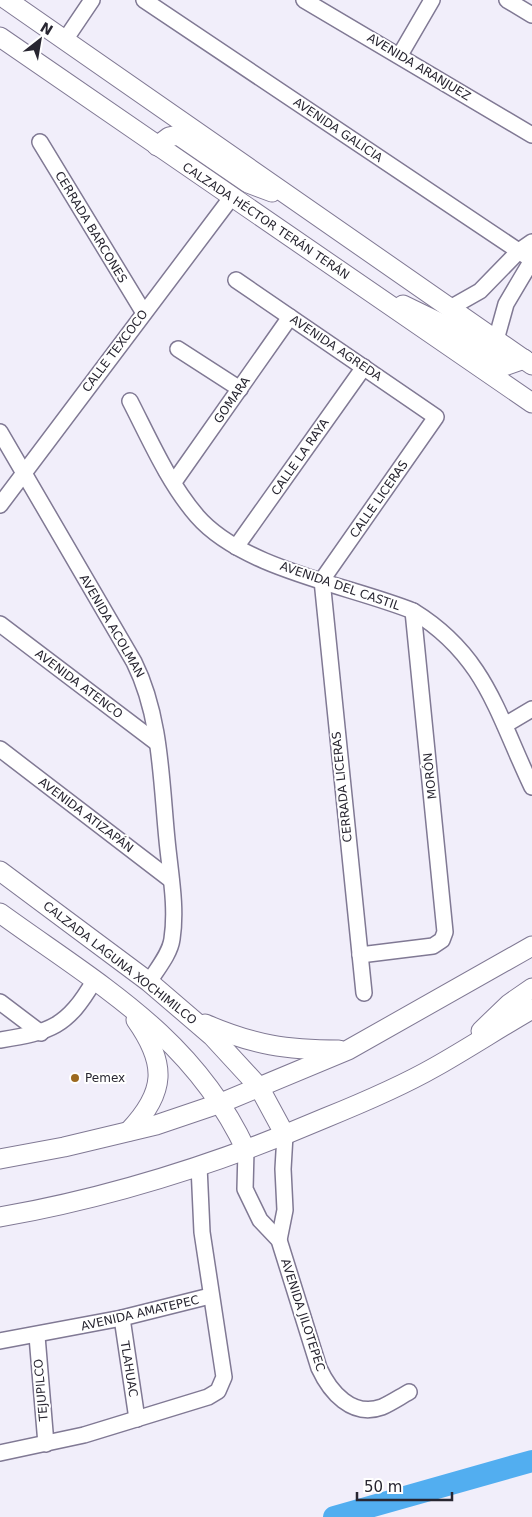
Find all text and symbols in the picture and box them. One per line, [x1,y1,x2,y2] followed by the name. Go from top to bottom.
[15,15,65,65] north arrow
[38,19,56,39] text: N
[365,31,473,103] street label: AVENIDA ARANJUEZ
[291,95,386,166] street label: AVENIDA GALICIA
[180,159,353,282] street label: CALZADA HÉCTOR TERÁN TERÁN
[52,169,130,285] street label: CERRADA BARCONES
[80,307,150,395] street label: CALLE TEXCOCO
[288,312,385,384] street label: AVENIDA AGREDA
[211,373,253,426] street label: GOMARA
[268,415,332,498] street label: CALLE LA RAYA
[347,458,411,540] street label: CALLE LICERAS
[278,559,402,613] street label: AVENIDA DEL CASTIL
[77,572,147,680] street label: AVENIDA ACOLMAN
[33,647,125,721] street label: AVENIDA ATENCO
[329,731,355,843] street label: CERRADA LICERAS
[420,752,439,800] street label: MORÓN
[36,774,137,855] street label: AVENIDA ATIZAPÁN
[40,899,200,1027] street label: CALZADA LAGUNA XOCHIMILCO
[85,1071,125,1085] place label: Pemex
[69,1072,81,1084] marker: Pemex
[278,1257,328,1373] street label: AVENIDA JILOTEPEC
[80,1293,200,1333] street label: AVENIDA AMATEPEC
[117,1339,140,1398] street label: TLAHUAC
[31,1358,51,1423] street label: TEJUPILCO
[357,1470,452,1502] scale bar
[364,1478,402,1496] text: 50 m

